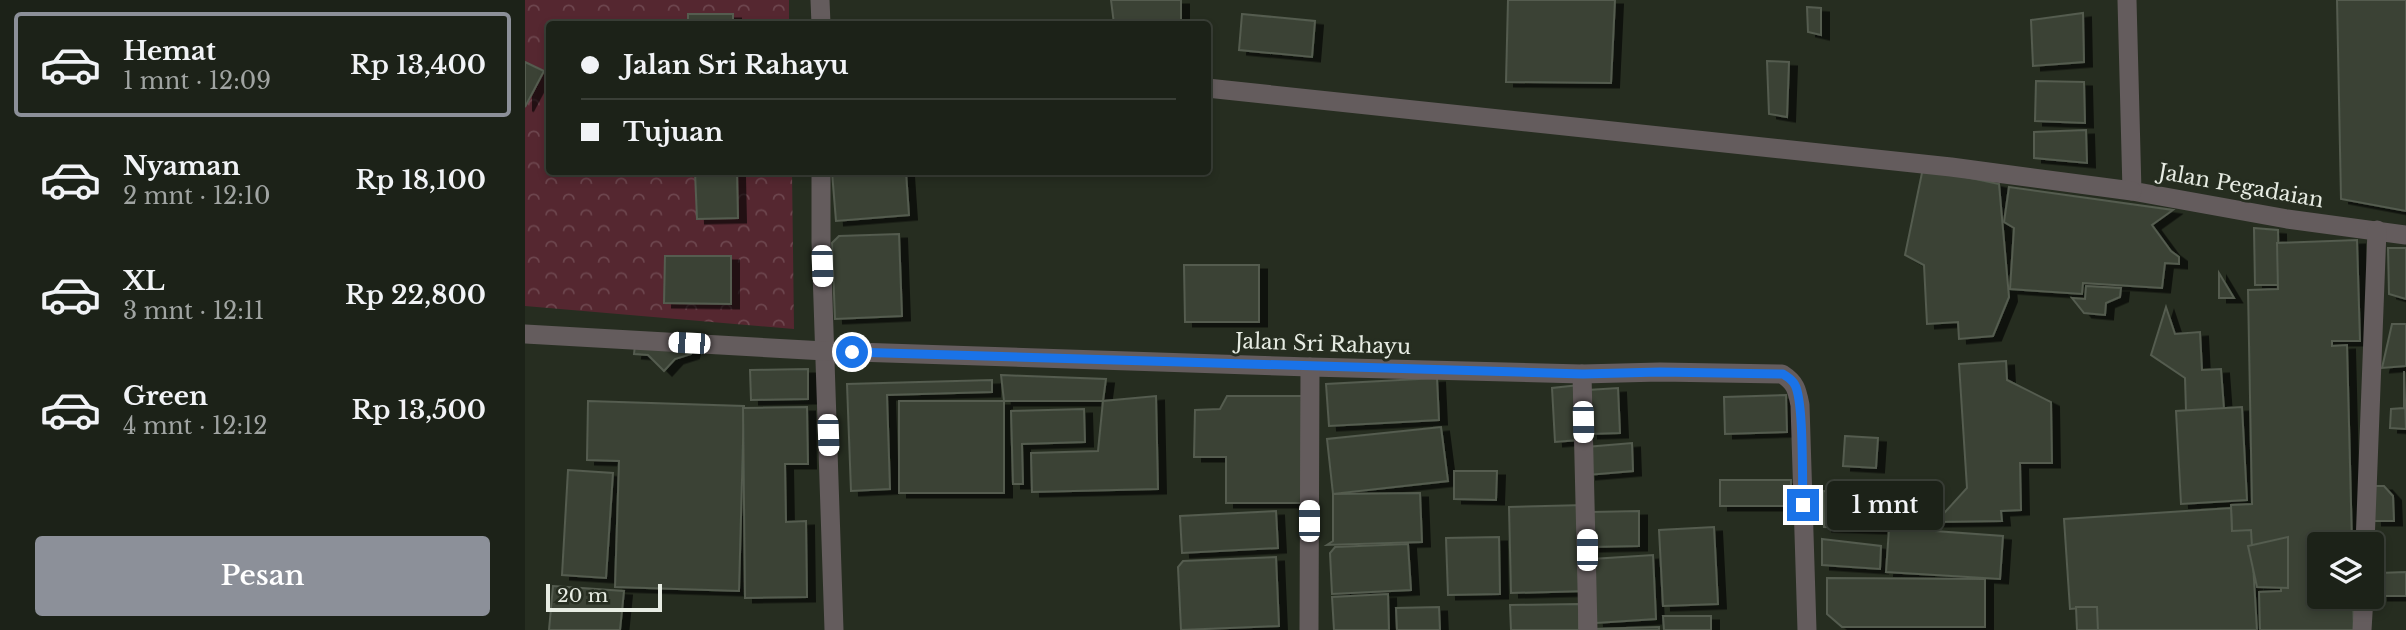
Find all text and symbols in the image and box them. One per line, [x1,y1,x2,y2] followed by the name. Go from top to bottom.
[39,33,102,96] icon: car
[123,35,216,67] text: Hemat
[350,49,486,81] text: Rp 13,400
[623,49,848,81] text: Jalan Sri Rahayu
[123,67,271,95] text: 1 mnt · 12:09
[623,116,723,148] text: Tujuan
[39,148,102,211] icon: car
[123,150,240,182] text: Nyaman
[2153,158,2326,213] street label: Jalan Pegadaian
[355,164,486,196] text: Rp 18,100
[123,182,270,210] text: 2 mnt · 12:10
[811,245,834,287] car
[39,263,102,326] icon: car
[123,265,165,297] text: XL
[345,279,486,311] text: Rp 22,800
[123,297,264,325] text: 3 mnt · 12:11
[1231,328,1412,360] street label: Jalan Sri Rahayu
[668,331,711,355] car
[836,336,868,368] route start
[39,378,102,441] icon: car
[123,380,208,412] text: Green
[351,394,486,426] text: Rp 13,500
[1573,401,1594,443] car
[123,412,267,440] text: 4 mnt · 12:12
[817,414,840,456] car
[1827,480,1943,530] callout: 1 mnt
[1787,489,1819,521] route end
[1852,491,1918,519] text: 1 mnt
[1299,500,1320,542] car
[1577,529,1598,571] car
[2307,532,2384,609] map controls
[2307,532,2384,609] button: layers
[35,536,490,616] button: Pesan
[546,581,661,613] scale bar
[557,584,608,607] text: 20 m

